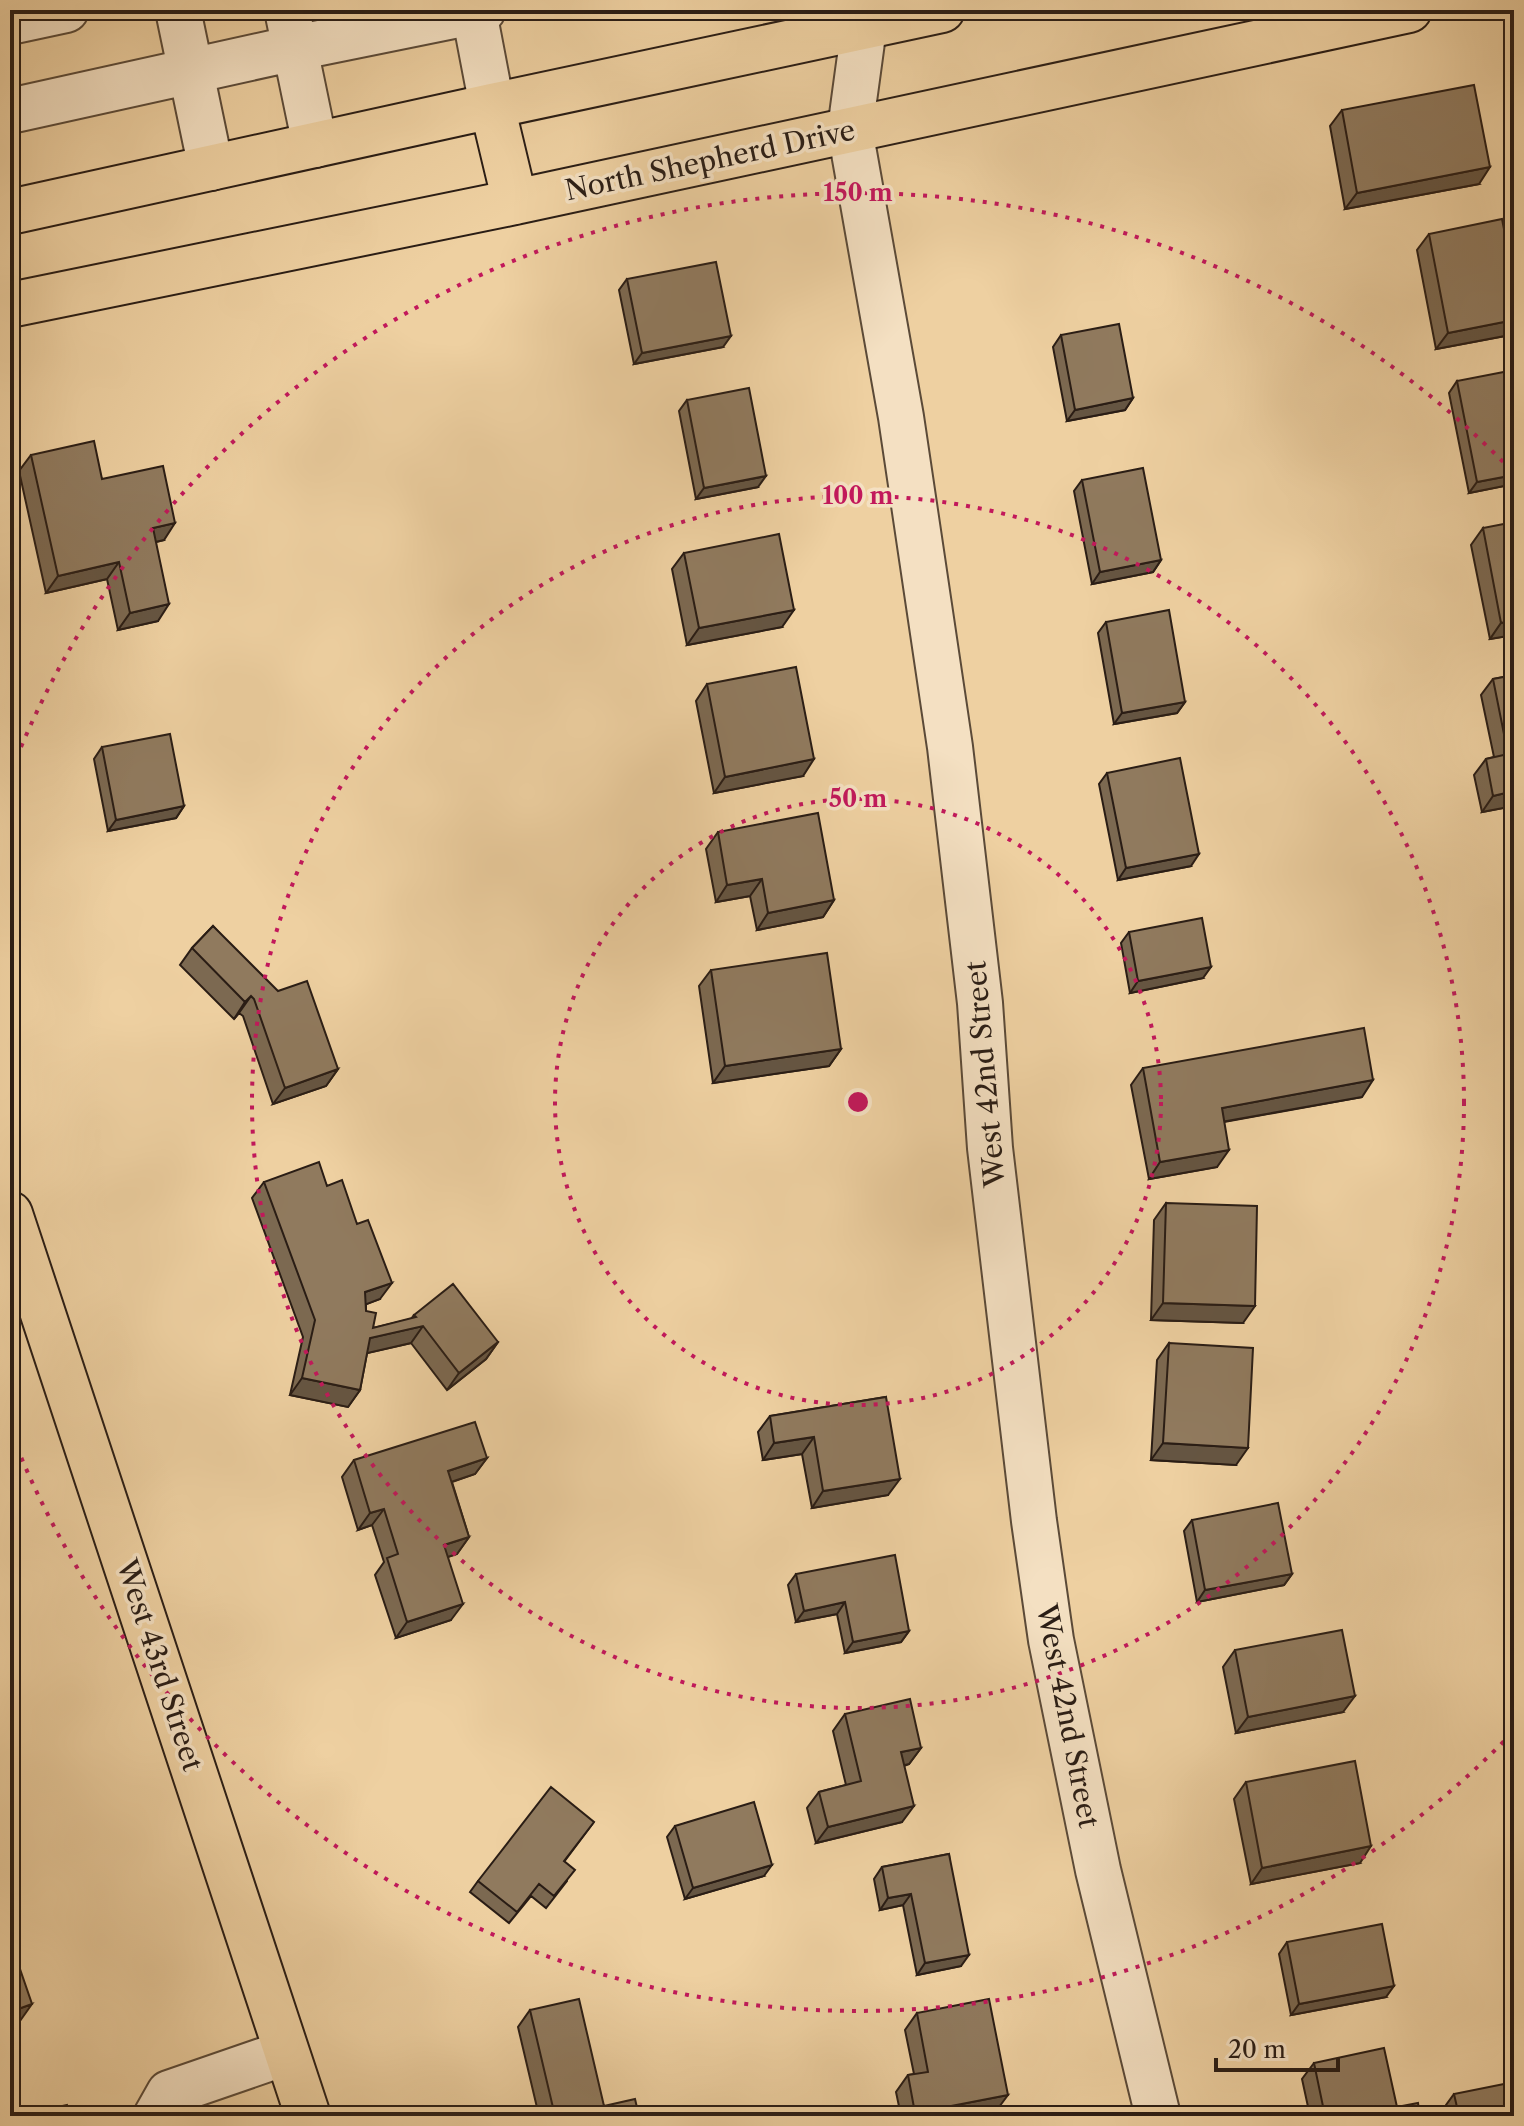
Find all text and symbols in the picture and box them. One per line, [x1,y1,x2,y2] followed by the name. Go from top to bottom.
[562,113,858,207] street label: North Shepherd Drive
[823,178,893,207] text: 150 m
[822,481,894,510] text: 100 m
[829,784,887,813] text: 50 m
[958,959,1012,1190] street label: West 42nd Street
[844,1088,872,1116] centre of rings
[109,1554,210,1775] street label: West 43rd Street
[1029,1600,1106,1831] street label: West 42nd Street
[1216,2022,1338,2072] scale bar
[1228,2035,1286,2064] text: 20 m

